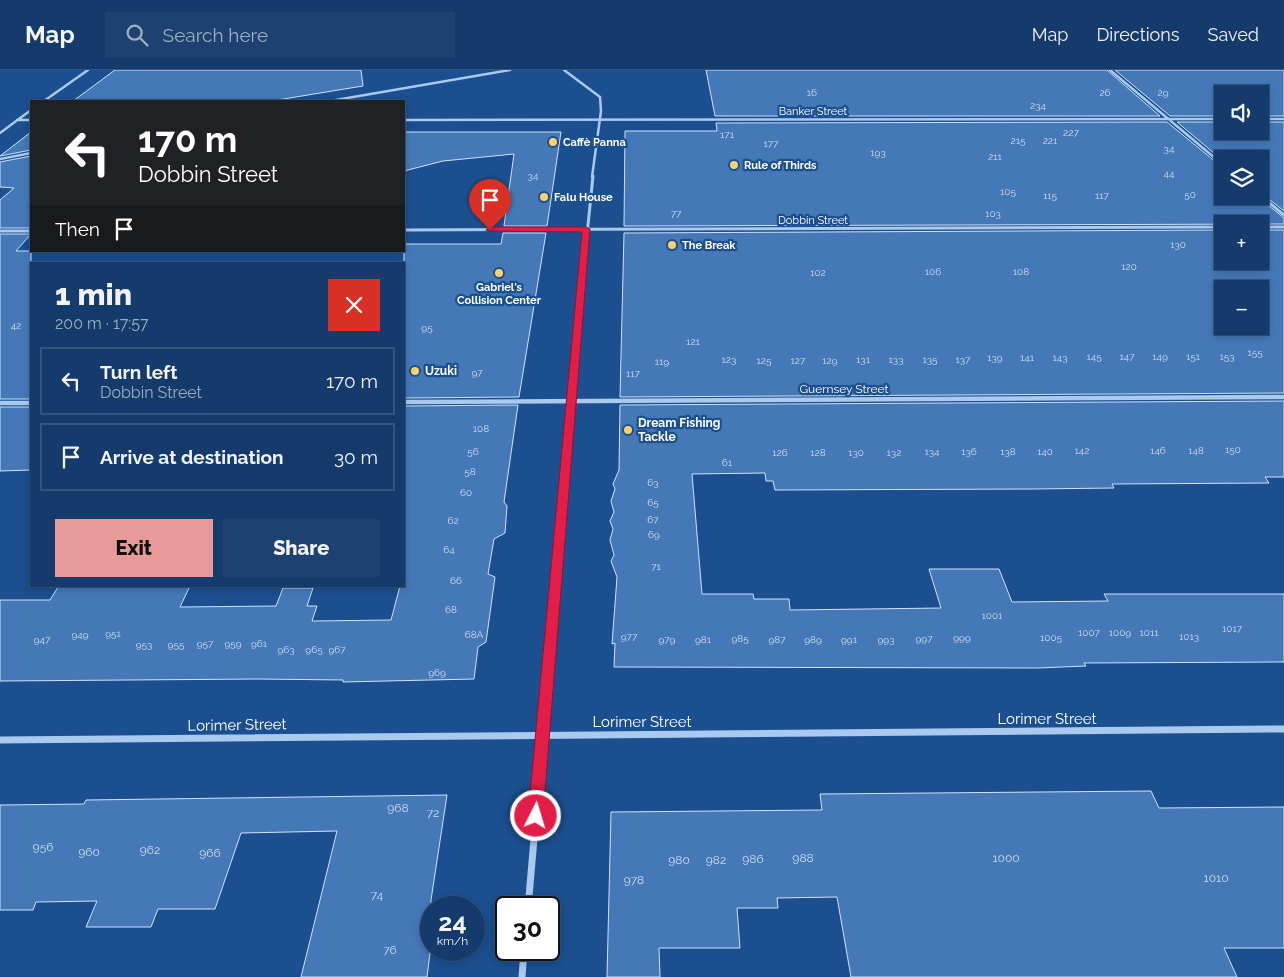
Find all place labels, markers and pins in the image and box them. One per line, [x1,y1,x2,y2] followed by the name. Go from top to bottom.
[547,136,559,148] marker: Caffè Panna
[563,136,626,149] place label: Caffè Panna
[728,159,740,171] marker: Rule of Thirds
[744,159,817,172] place label: Rule of Thirds
[469,179,511,230] pin
[538,191,550,203] marker: Falu House
[554,191,613,204] place label: Falu House
[666,239,678,251] marker: The Break
[682,239,736,252] place label: The Break
[493,267,505,279] marker: Gabriel's Collision Center
[457,281,542,307] place label: Gabriel's Collision Center
[425,364,457,378] place label: Uzuki
[409,365,421,377] marker: Uzuki
[638,416,720,444] place label: Dream Fishing Tackle
[622,424,634,436] marker: Dream Fishing Tackle

